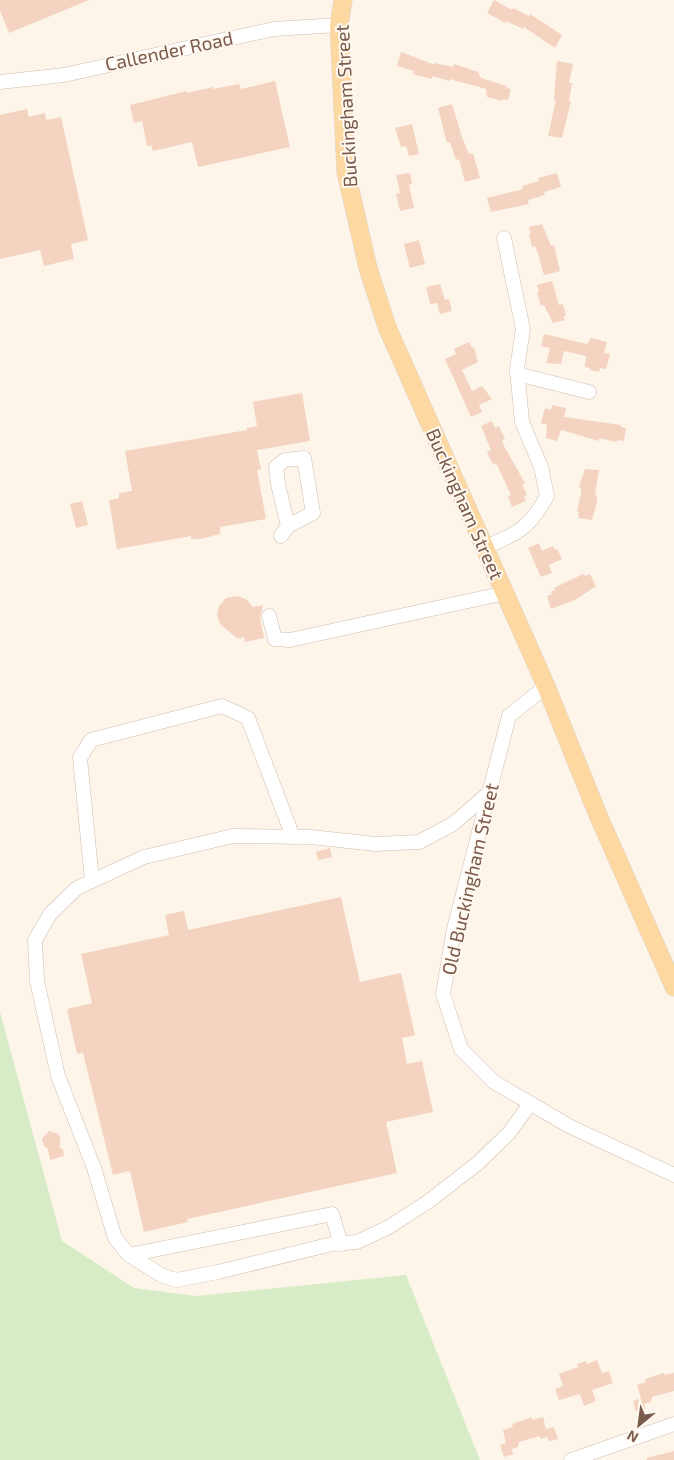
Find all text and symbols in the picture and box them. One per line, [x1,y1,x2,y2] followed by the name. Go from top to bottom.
[330,24,361,188] street label: Buckingham Street
[103,26,235,75] street label: Callender Road
[422,425,509,583] street label: Buckingham Street
[436,781,503,977] street label: Old Buckingham Street
[614,1400,664,1450] north arrow
[624,1427,641,1447] text: N

